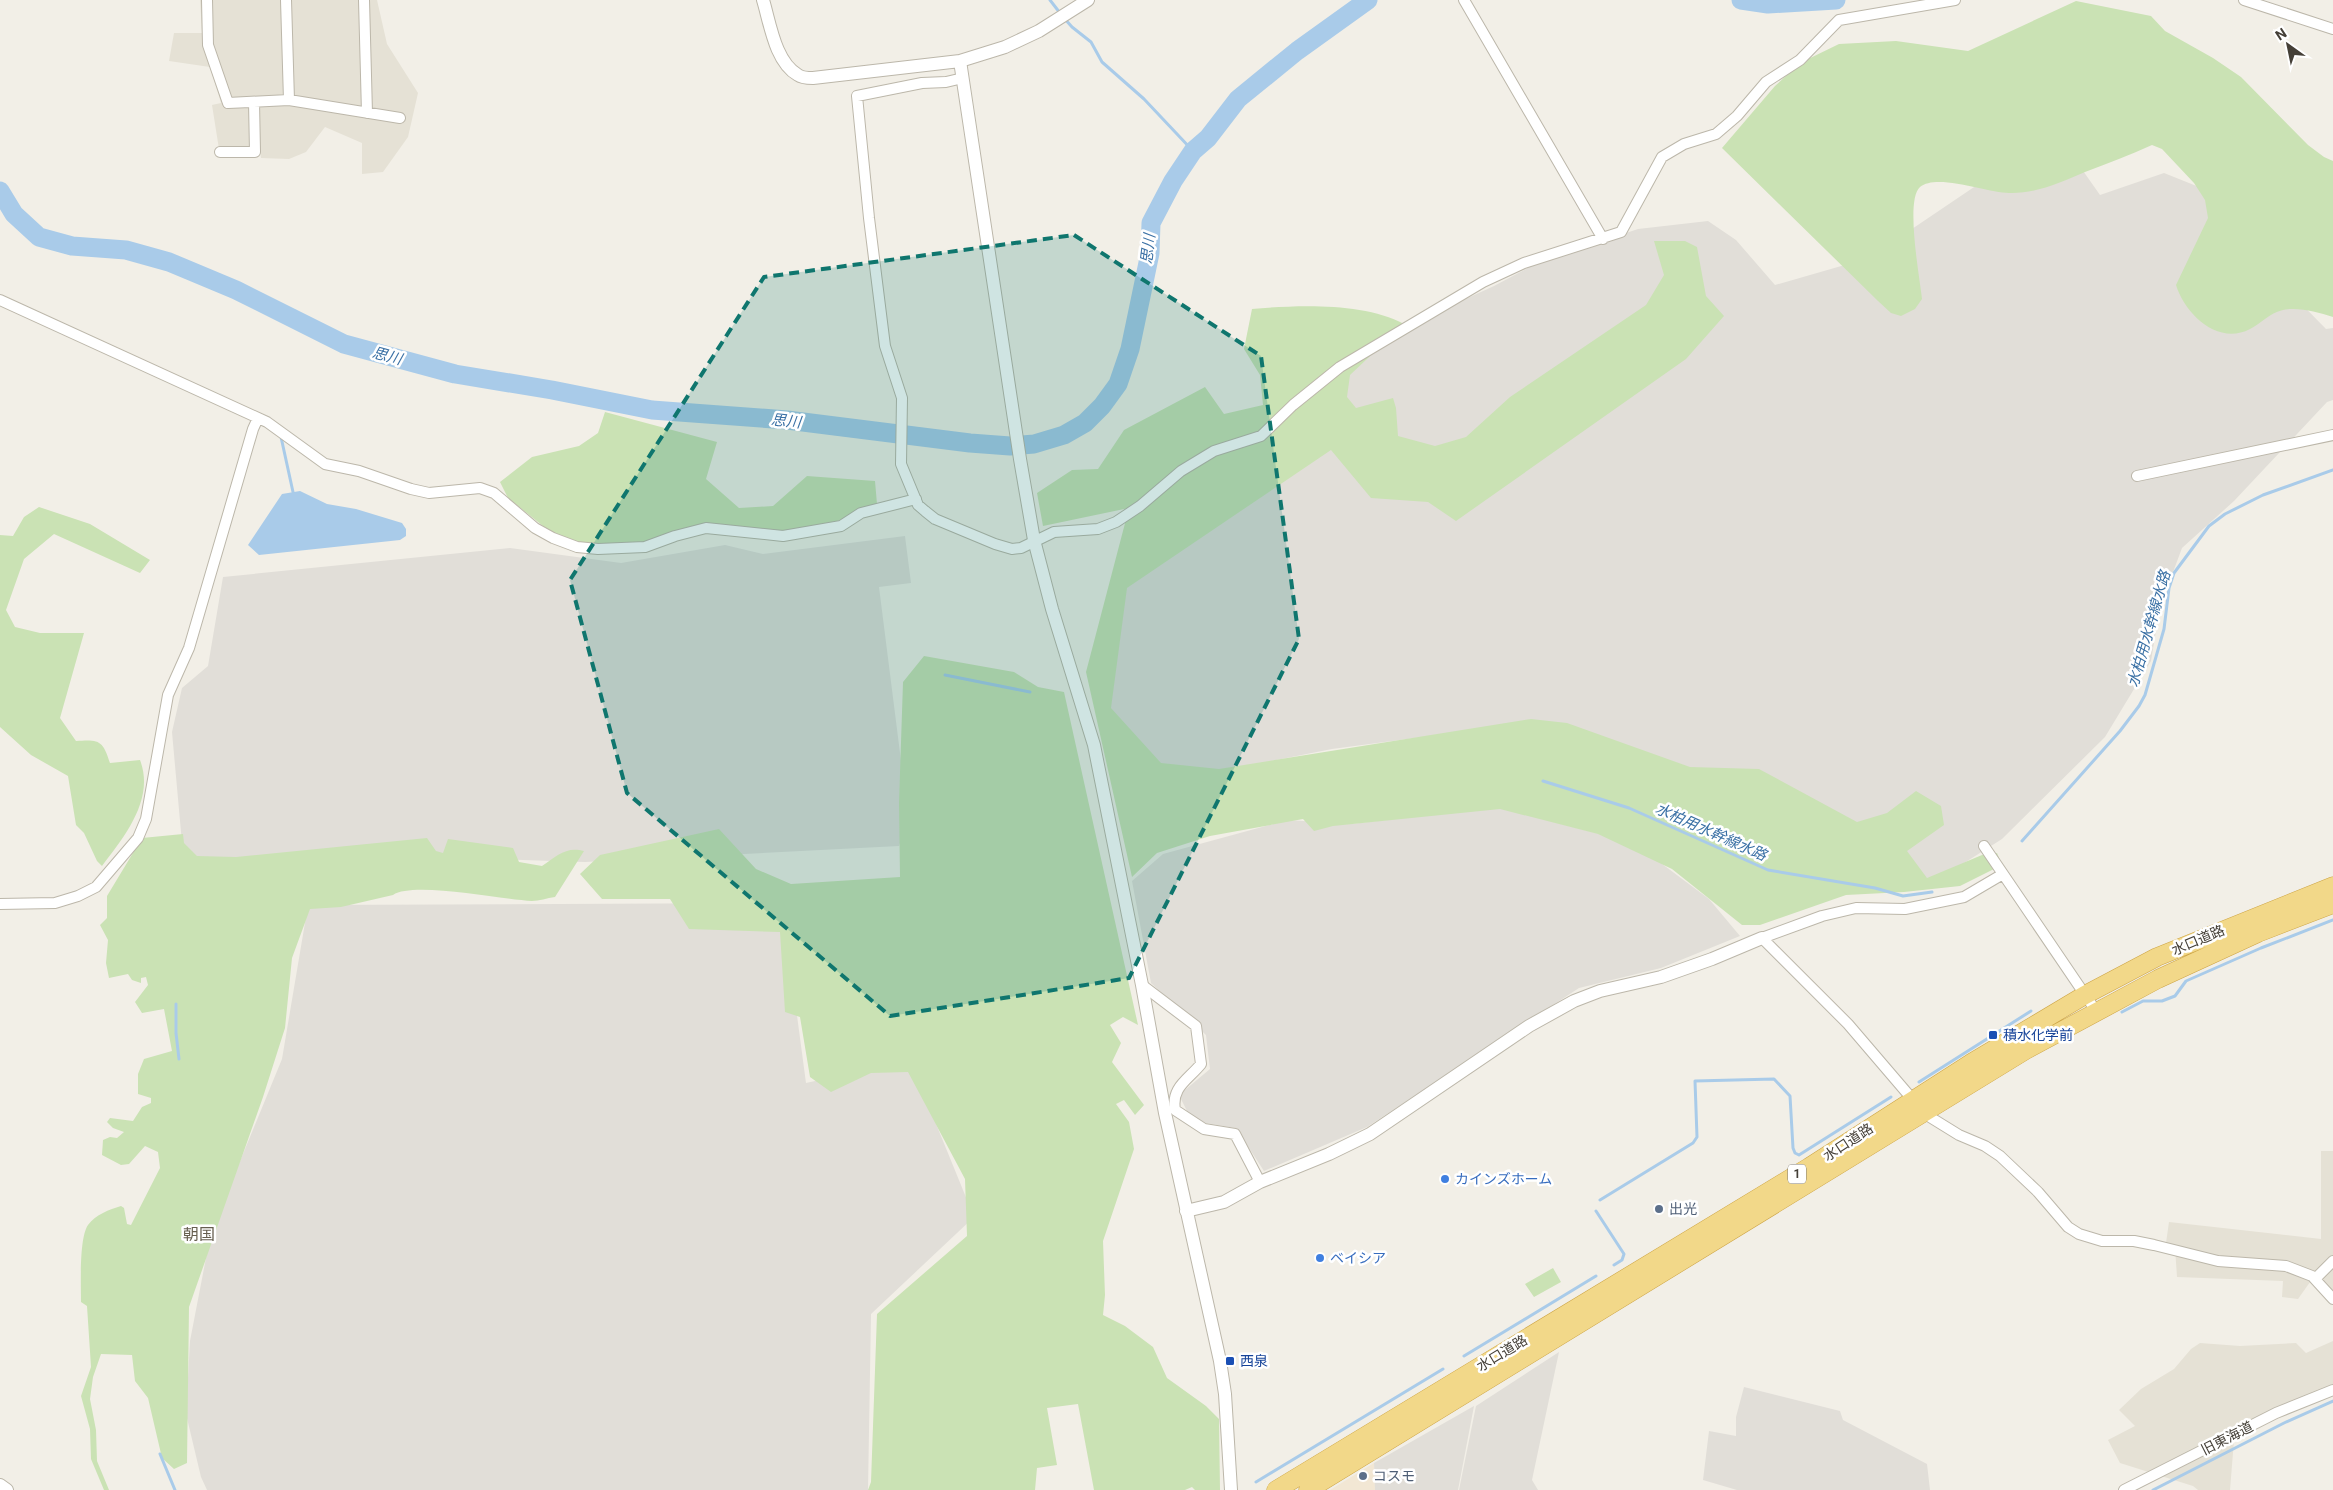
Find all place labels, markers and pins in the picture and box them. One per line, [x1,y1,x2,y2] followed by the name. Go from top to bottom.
[2003,1027,2073,1043] place label: 積水化学前
[1987,1029,1999,1041] marker: 積水化学前
[1455,1171,1552,1187] place label: カインズホーム
[1439,1173,1451,1185] marker: カインズホーム
[1669,1201,1697,1217] place label: 出光
[1653,1203,1665,1215] marker: 出光
[1330,1250,1386,1266] place label: ベイシア
[1314,1252,1326,1264] marker: ベイシア
[1240,1353,1268,1369] place label: 西泉
[1224,1355,1236,1367] marker: 西泉
[1373,1468,1415,1484] place label: コスモ
[1357,1470,1369,1482] marker: コスモ

